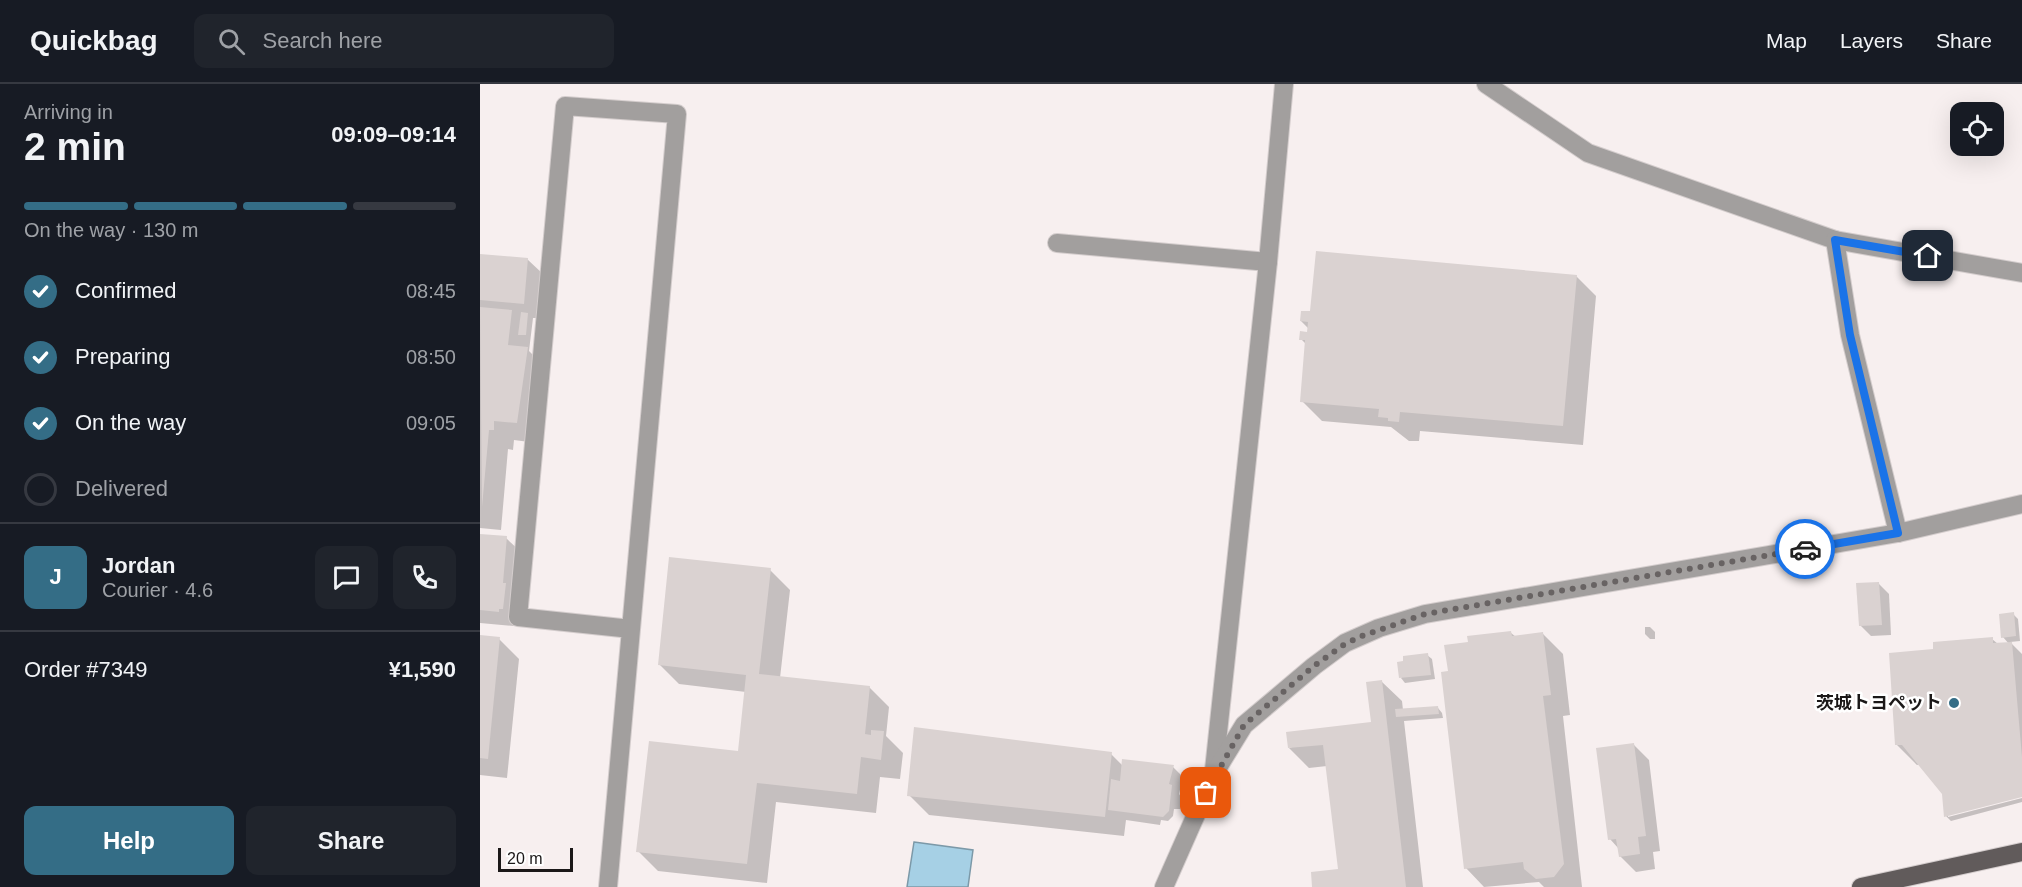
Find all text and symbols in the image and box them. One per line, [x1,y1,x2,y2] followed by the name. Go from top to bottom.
[194,14,614,68] search box
[30,25,158,56] text: Quickbag
[215,25,248,58] icon: search
[263,28,382,53] text: Search here
[1766,29,1807,52] text: Map
[1840,29,1903,52] text: Layers
[1936,29,1992,52] text: Share
[24,101,113,123] text: Arriving in
[1950,102,2004,156] map controls
[1950,102,2004,156] button: locate
[331,122,456,147] text: 09:09–09:14
[24,125,126,168] text: 2 min
[24,219,199,241] text: On the way · 130 m
[1902,230,1953,281] pin
[1911,239,1944,272] icon: home
[24,275,57,308] icon: check
[75,278,176,303] text: Confirmed
[406,280,456,302] text: 08:45
[24,341,57,374] icon: check
[75,344,170,369] text: Preparing
[406,346,456,368] text: 08:50
[24,407,57,440] icon: check
[75,410,186,435] text: On the way
[406,412,456,434] text: 09:05
[75,476,168,501] text: Delivered
[1775,519,1835,579] courier
[1789,533,1822,566] icon: car
[315,546,378,609] button: chat
[393,546,456,609] button: phone
[102,553,175,578] text: Jordan
[49,564,62,589] text: J
[102,579,213,601] text: Courier · 4.6
[24,657,148,682] text: Order #7349
[389,657,456,682] text: ¥1,590
[1816,693,1942,713] place label: 茨城トヨペット
[1947,696,1961,710] marker: 茨城トヨペット
[1180,767,1231,818] pin
[1189,776,1222,809] icon: bag
[24,806,234,875] button: Help
[246,806,456,875] button: Share
[498,845,573,872] scale bar
[507,850,543,867] text: 20 m

